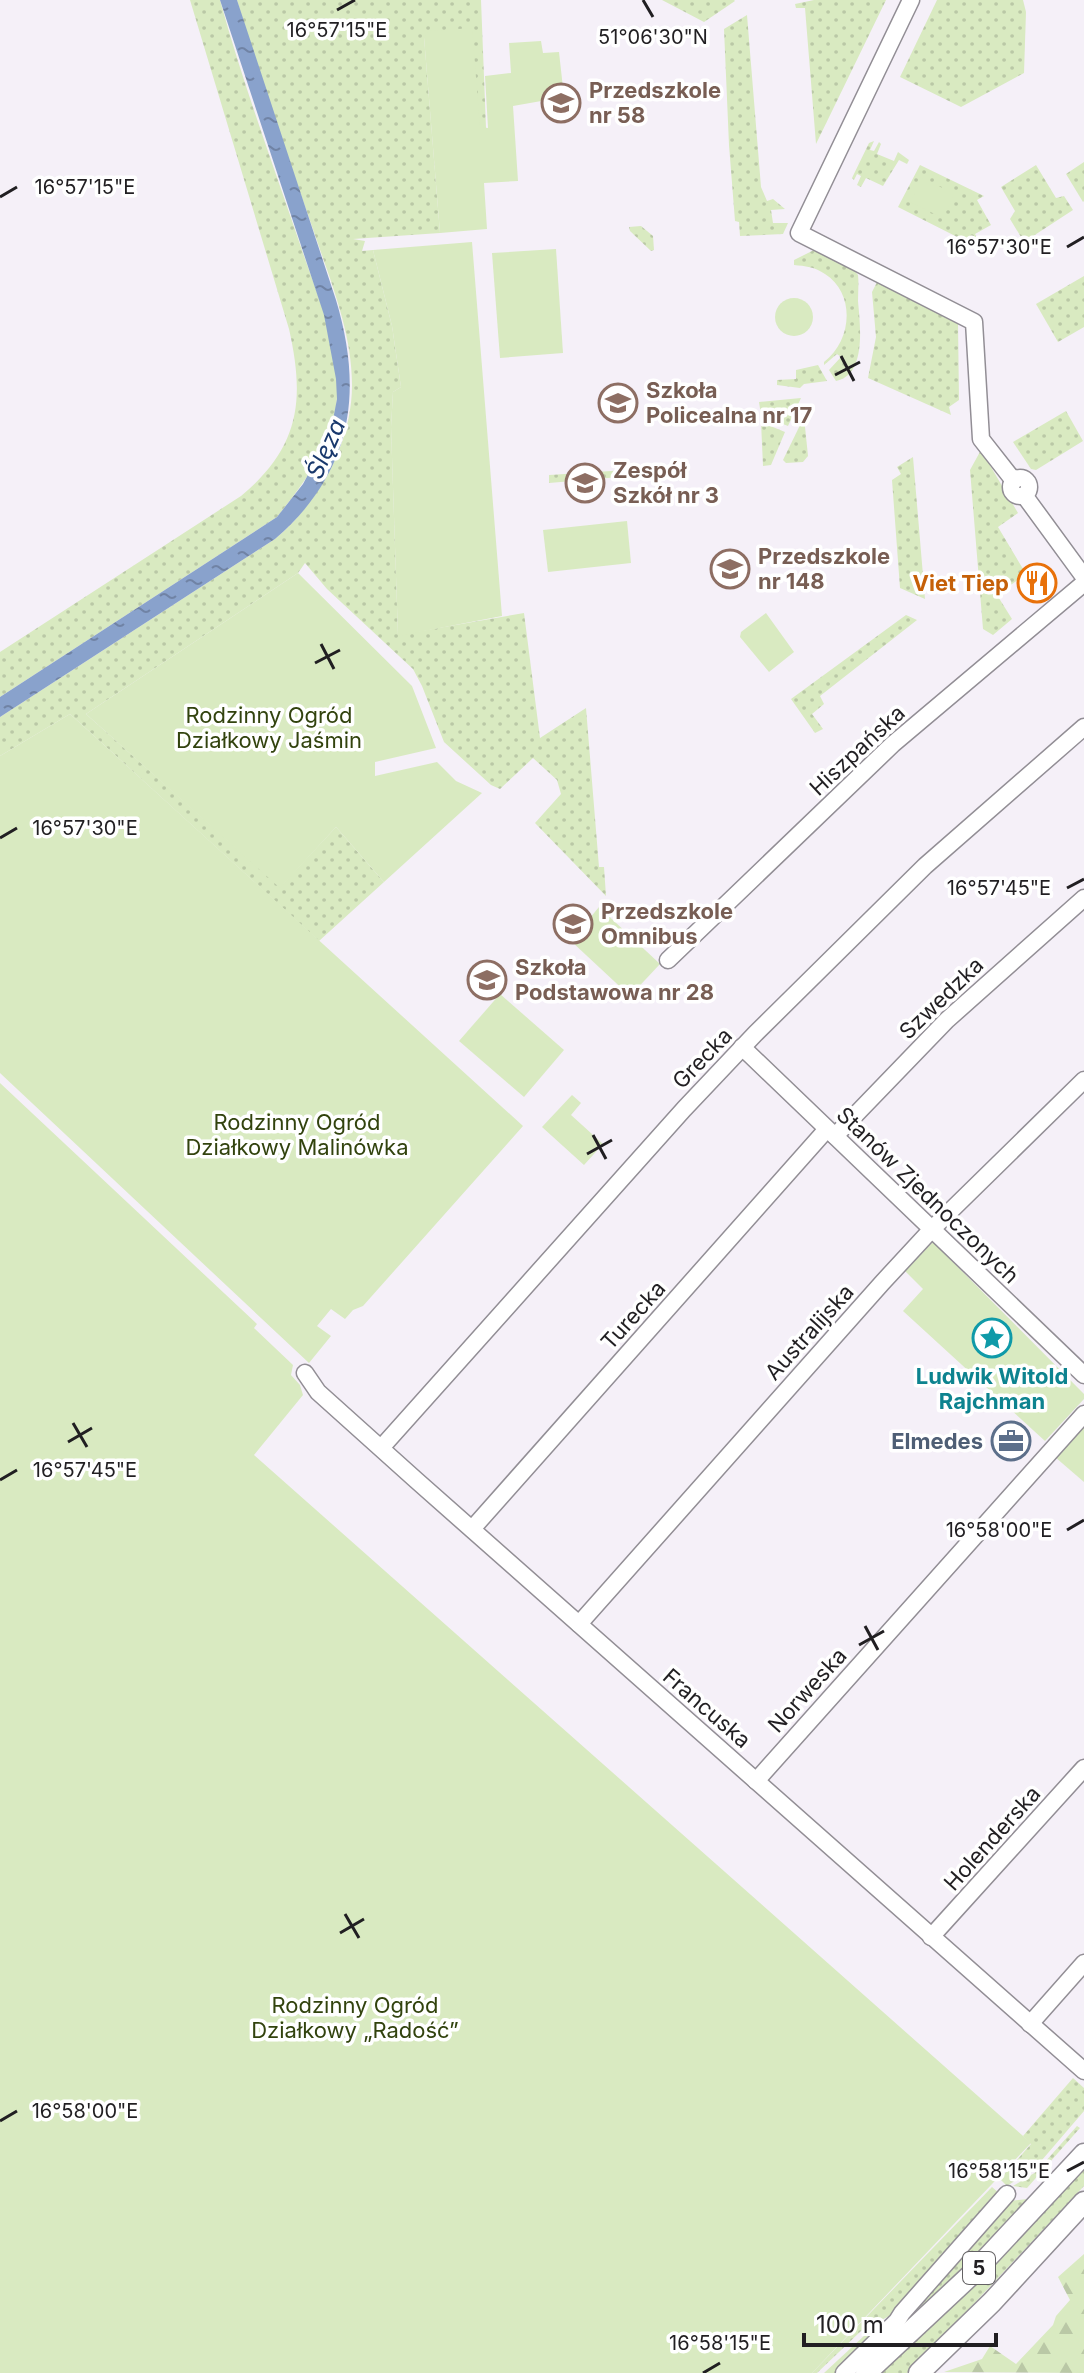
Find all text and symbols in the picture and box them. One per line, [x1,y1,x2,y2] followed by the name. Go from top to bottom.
[287,18,387,42] text: 16°57'15"E
[598,25,708,49] text: 51°06'30"N
[589,77,721,128] place label: Przedszkole nr 58
[540,82,582,124] school or university icon: Przedszkole nr 58
[35,175,135,199] text: 16°57'15"E
[946,235,1052,259] text: 16°57'30"E
[646,377,812,428] place label: Szkoła Policealna nr 17
[597,382,639,424] school or university icon: Szkoła Policealna nr 17
[300,414,351,483] water label: Ślęza
[613,457,719,508] place label: Zespół Szkół nr 3
[564,462,606,504] school or university icon: Zespół Szkół nr 3
[758,543,890,594] place label: Przedszkole nr 148
[709,548,751,590] school or university icon: Przedszkole nr 148
[1016,562,1058,604] restaurant icon: Viet Tiep
[913,570,1009,596] place label: Viet Tiep
[804,699,910,801] street label: Hiszpańska
[176,702,362,753] park label: Rodzinny Ogród Działkowy Jaśmin
[32,816,138,840] text: 16°57'30"E
[947,876,1051,900] text: 16°57'45"E
[601,898,733,949] place label: Przedszkole Omnibus
[552,903,594,945] school or university icon: Przedszkole Omnibus
[894,952,988,1044] street label: Szwedzka
[515,954,714,1005] place label: Szkoła Podstawowa nr 28
[466,959,508,1001] school or university icon: Szkoła Podstawowa nr 28
[667,1022,737,1094] street label: Grecka
[832,1101,1024,1289] street label: Stanów Zjednoczonych
[185,1109,409,1160] park label: Rodzinny Ogród Działkowy Malinówka
[595,1275,671,1355] street label: Turecka
[759,1279,859,1385] street label: Australijska
[971,1317,1013,1359] place icon: Ludwik Witold Rajchman
[916,1363,1068,1414] place label: Ludwik Witold Rajchman
[990,1420,1032,1462] office icon: Elmedes
[891,1428,983,1454] place label: Elmedes
[33,1458,137,1482] text: 16°57'45"E
[946,1518,1052,1542] text: 16°58'00"E
[762,1642,852,1738] street label: Norweska
[658,1663,756,1753] street label: Francuska
[938,1781,1046,1895] street label: Holenderska
[251,1992,459,2043] park label: Rodzinny Ogród Działkowy „Radość”
[32,2099,138,2123] text: 16°58'00"E
[948,2159,1050,2183] text: 16°58'15"E
[963,2252,995,2284] road number: 5
[804,2297,996,2347] scale bar
[816,2310,884,2339] text: 100 m
[669,2331,771,2355] text: 16°58'15"E

